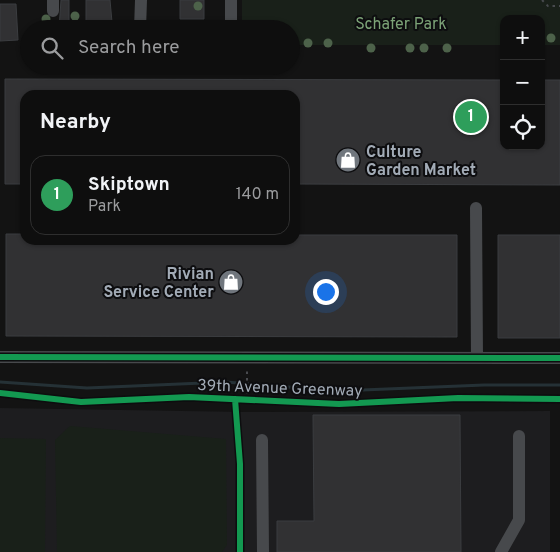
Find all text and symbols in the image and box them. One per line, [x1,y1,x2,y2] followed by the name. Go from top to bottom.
[355,15,447,35] park label: Schafer Park
[500,15,545,150] map controls
[500,15,545,60] button: +
[20,20,300,75] search box
[38,34,66,62] icon: search
[78,36,180,60] text: Search here
[500,60,545,105] button: −
[455,98,487,136] pin: 1
[500,105,545,150] button: locate
[40,109,111,136] text: Nearby
[366,143,476,181] place label: Culture Garden Market
[335,147,361,173] shop icon: Culture Garden Market
[88,173,170,197] text: Skiptown
[54,185,60,205] text: 1
[236,185,279,205] text: 140 m
[88,197,121,217] text: Park
[104,265,214,303] place label: Rivian Service Center
[218,269,244,295] shop icon: Rivian Service Center
[313,279,339,305] your location
[197,376,363,402] street label: 39th Avenue Greenway

